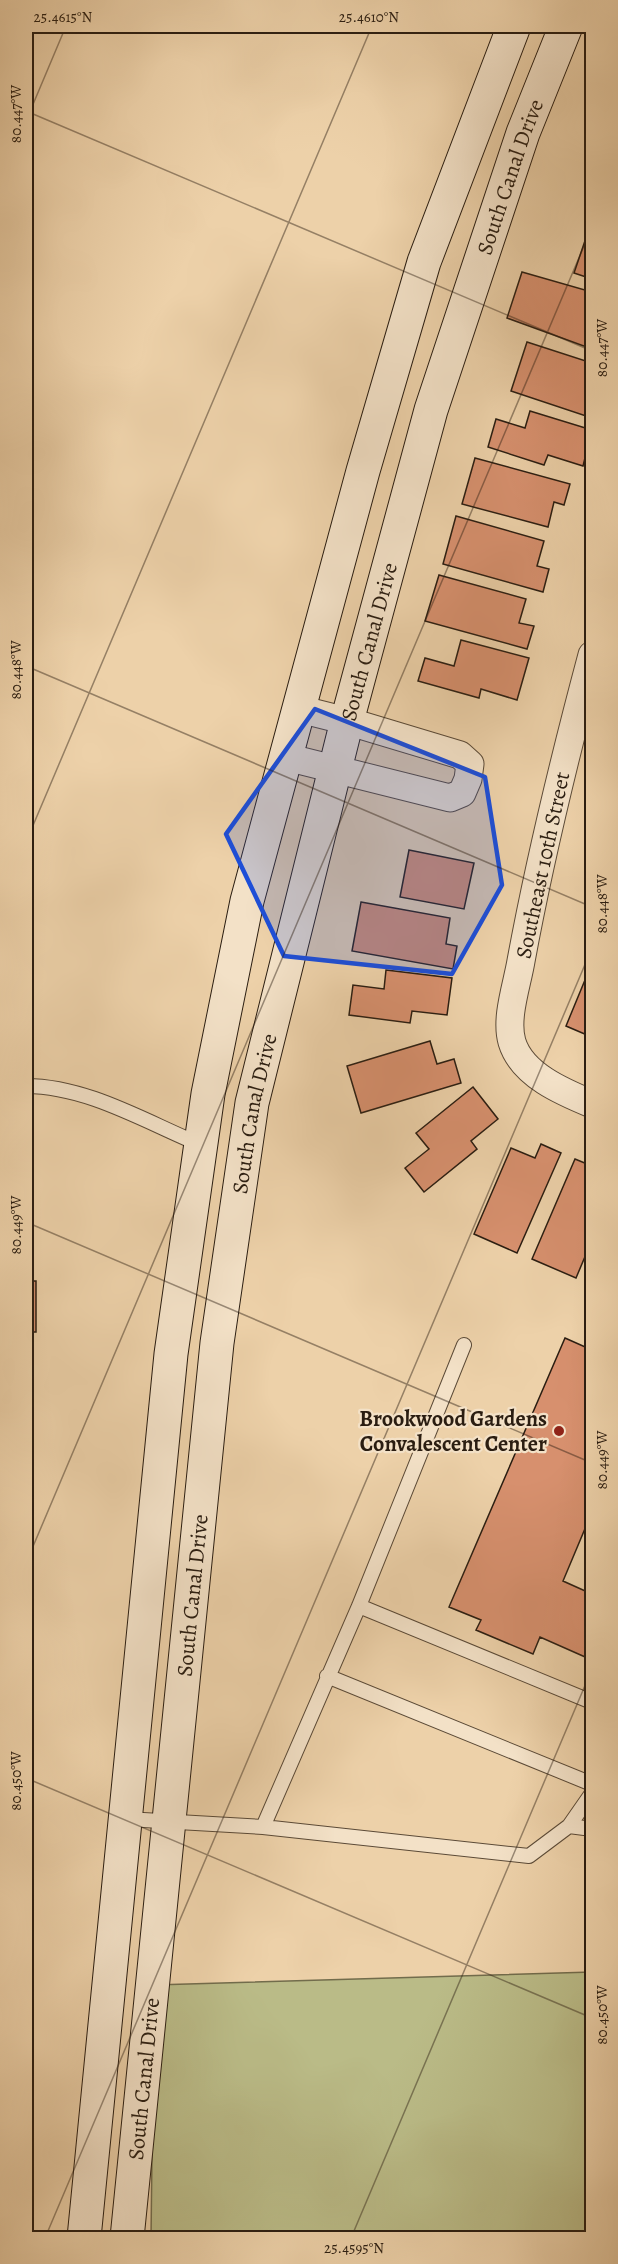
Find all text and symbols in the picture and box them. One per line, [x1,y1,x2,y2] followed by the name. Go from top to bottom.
[34,7,93,27] text: 25.4615°N
[339,7,399,27] text: 25.4610°N
[6,85,26,143] text: 80.447°W
[470,95,551,259] street label: South Canal Drive
[592,319,612,377] text: 80.447°W
[334,559,405,724] street label: South Canal Drive
[6,640,26,700] text: 80.448°W
[509,769,577,961] street label: Southeast 10th Street
[592,874,612,934] text: 80.448°W
[225,1030,285,1196] street label: South Canal Drive
[6,1196,26,1254] text: 80.449°W
[359,1404,547,1459] place label: Brookwood Gardens Convalescent Center
[552,1424,566,1438] marker: Brookwood Gardens Convalescent Center
[592,1431,612,1489] text: 80.449°W
[170,1513,216,1678] street label: South Canal Drive
[6,1751,26,1811] text: 80.450°W
[592,1985,612,2045] text: 80.450°W
[121,1996,167,2162] street label: South Canal Drive
[324,2238,384,2258] text: 25.4595°N

